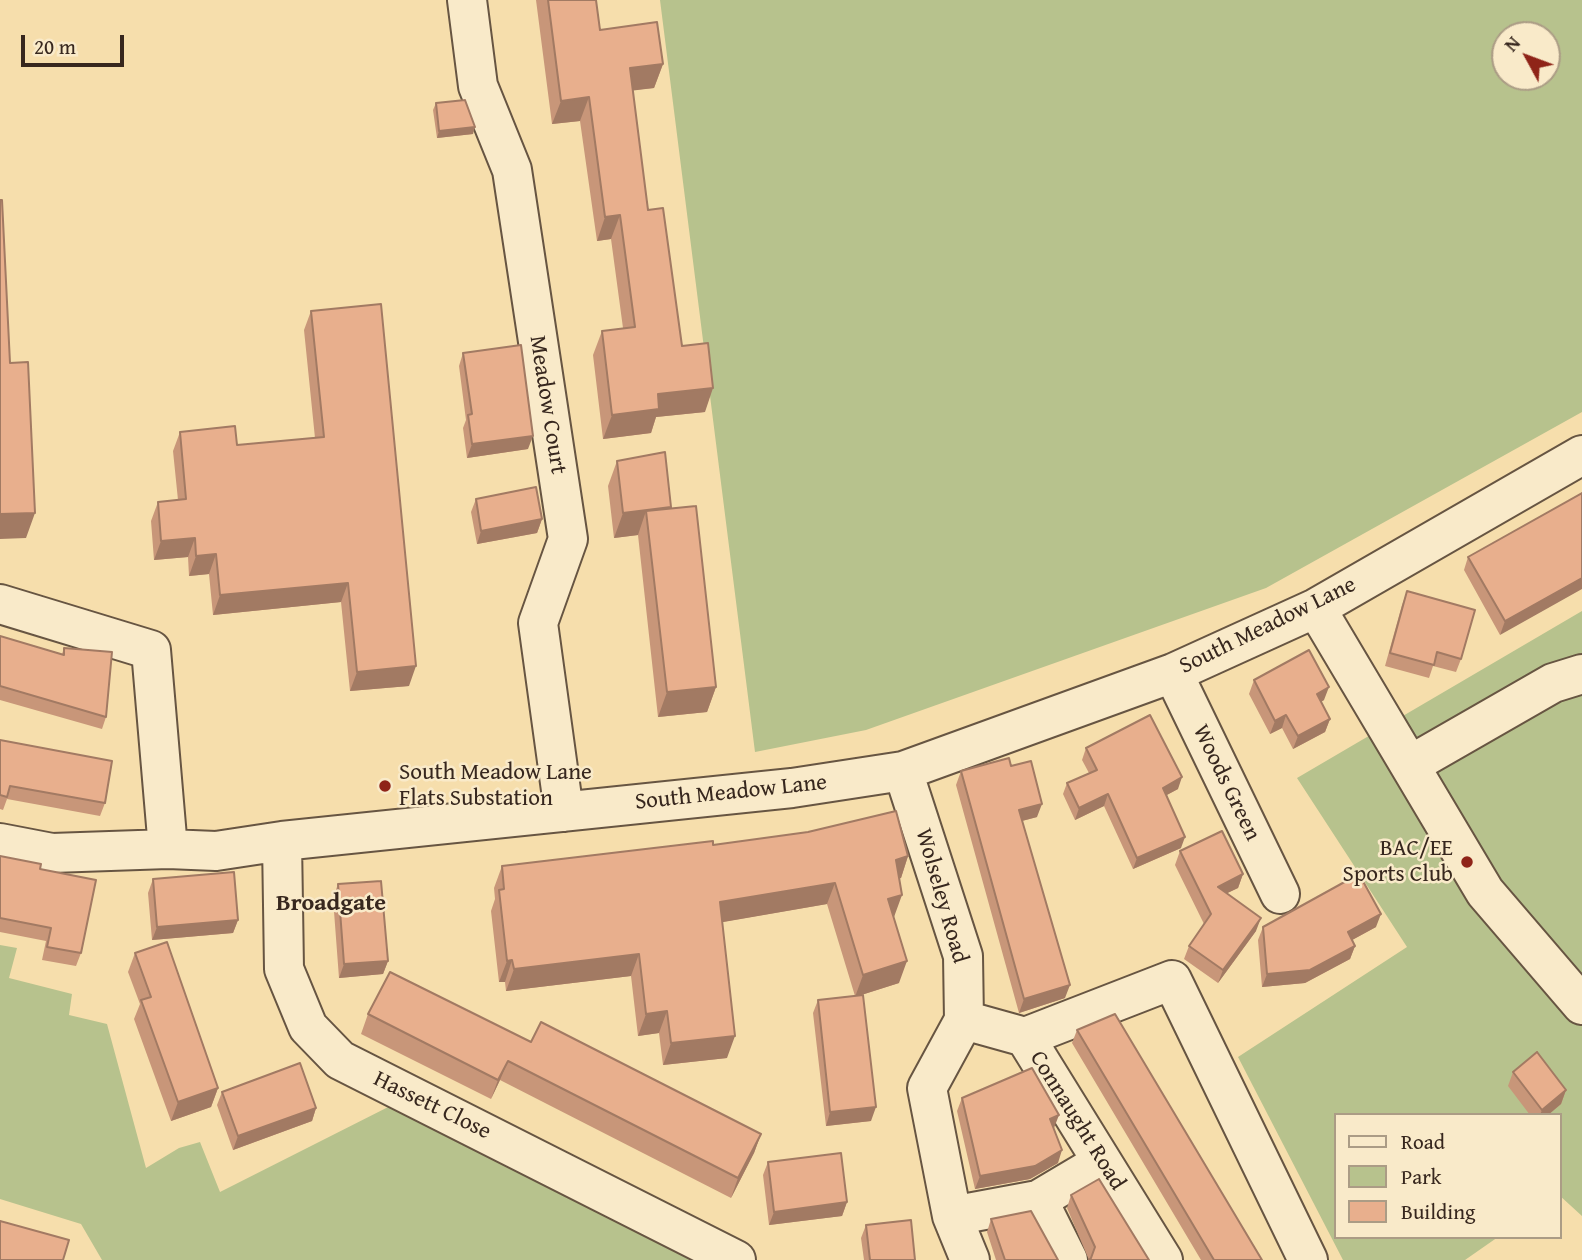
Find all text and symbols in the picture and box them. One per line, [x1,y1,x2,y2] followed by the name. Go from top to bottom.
[24,21,128,65] scale bar
[1491,21,1561,91] north arrow
[1497,30,1526,58] text: N
[34,31,76,62] text: 20 m
[522,334,572,476] street label: Meadow Court
[1175,571,1361,681] street label: South Meadow Lane
[1186,720,1266,846] street label: Woods Green
[399,759,592,813] place label: South Meadow Lane Flats Substation
[634,769,828,817] street label: South Meadow Lane
[377,778,393,794] marker: South Meadow Lane Flats Substation
[909,826,973,966] street label: Wolseley Road
[1343,835,1453,889] place label: BAC/EE Sports Club
[1459,854,1475,870] marker: BAC/EE Sports Club
[276,890,386,918] district label: Broadgate
[1023,1046,1131,1196] street label: Connaught Road
[369,1066,495,1146] street label: Hassett Close
[1334,1113,1561,1239] legend
[1401,1126,1445,1157] text: Road
[1401,1161,1442,1192] text: Park
[1401,1196,1475,1227] text: Building

